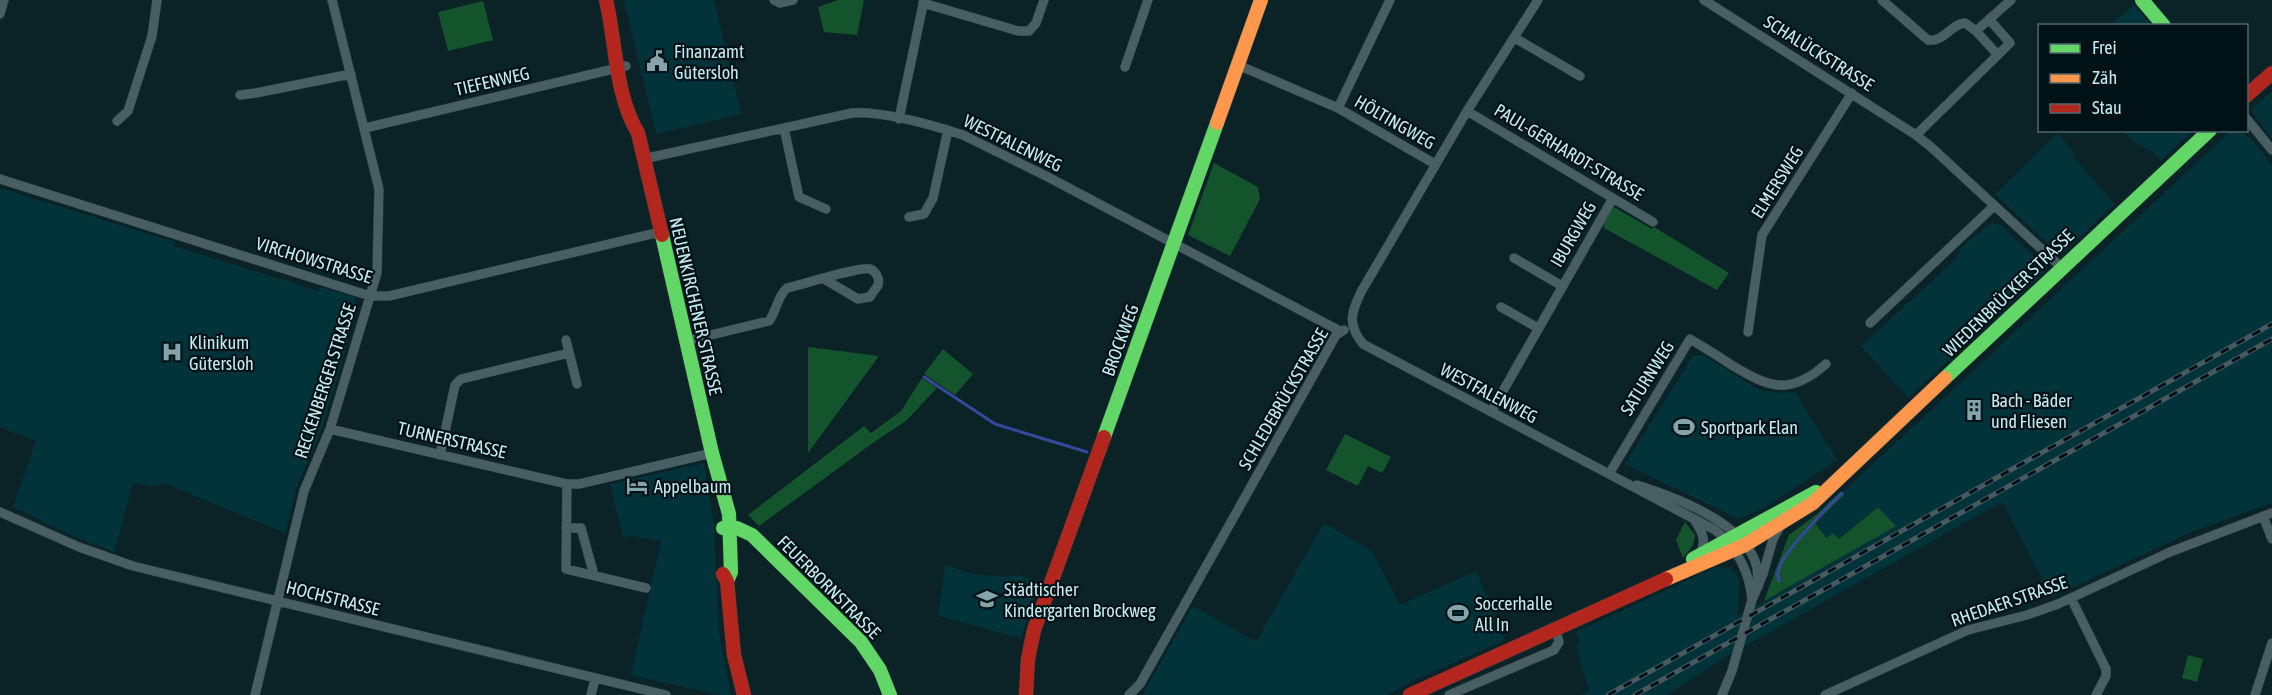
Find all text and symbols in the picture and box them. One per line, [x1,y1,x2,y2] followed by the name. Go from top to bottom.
[1760,11,1878,95] street label: SCHALÜCKSTRASSE
[2038,24,2248,132] legend
[2092,37,2117,58] text: Frei
[674,41,744,83] place label: Finanzamt Gütersloh
[645,49,669,73] public building icon: Finanzamt Gütersloh
[453,62,531,100] street label: TIEFENWEG
[2092,67,2117,88] text: Zäh
[1351,91,1439,153] street label: HÖLTINGWEG
[2092,97,2122,118] text: Stau
[1491,99,1647,205] street label: PAUL-GERHARDT-STRASSE
[960,110,1066,176] street label: WESTFALENWEG
[1747,142,1807,222] street label: ELMERSWEG
[1546,197,1600,271] street label: IBURGWEG
[665,215,727,397] street label: NEUENKIRCHENER STRASSE
[1938,225,2078,361] street label: WIEDENBRÜCKER STRASSE
[253,232,375,288] street label: VIRCHOWSTRASSE
[290,301,360,461] street label: RECKENBERGER STRASSE
[1097,301,1143,379] street label: BROCKWEG
[1234,324,1332,473] street label: SCHLEDEBRÜCKSTRASSE
[189,332,254,374] place label: Klinikum Gütersloh
[1616,337,1678,419] street label: SATURNWEG
[160,340,184,364] hospital icon: Klinikum Gütersloh
[1437,359,1541,427] street label: WESTFALENWEG
[1991,390,2072,432] place label: Bach - Bäder und Fliesen
[1962,398,1986,422] building icon: Bach - Bäder und Fliesen
[1672,415,1696,439] sports icon: Sportpark Elan
[396,417,509,463] street label: TURNERSTRASSE
[1701,417,1798,438] place label: Sportpark Elan
[625,474,649,498] hotel icon: Appelbaum
[654,476,731,497] place label: Appelbaum
[773,531,885,643] street label: FEUERBORNSTRASSE
[1948,571,2070,631] street label: RHEDAER STRASSE
[284,576,382,620] street label: HOCHSTRASSE
[1004,579,1156,621] place label: Städtischer Kindergarten Brockweg
[975,587,999,611] school or university icon: Städtischer Kindergarten Brockweg
[1475,593,1552,635] place label: Soccerhalle All In
[1446,601,1470,625] sports icon: Soccerhalle All In

